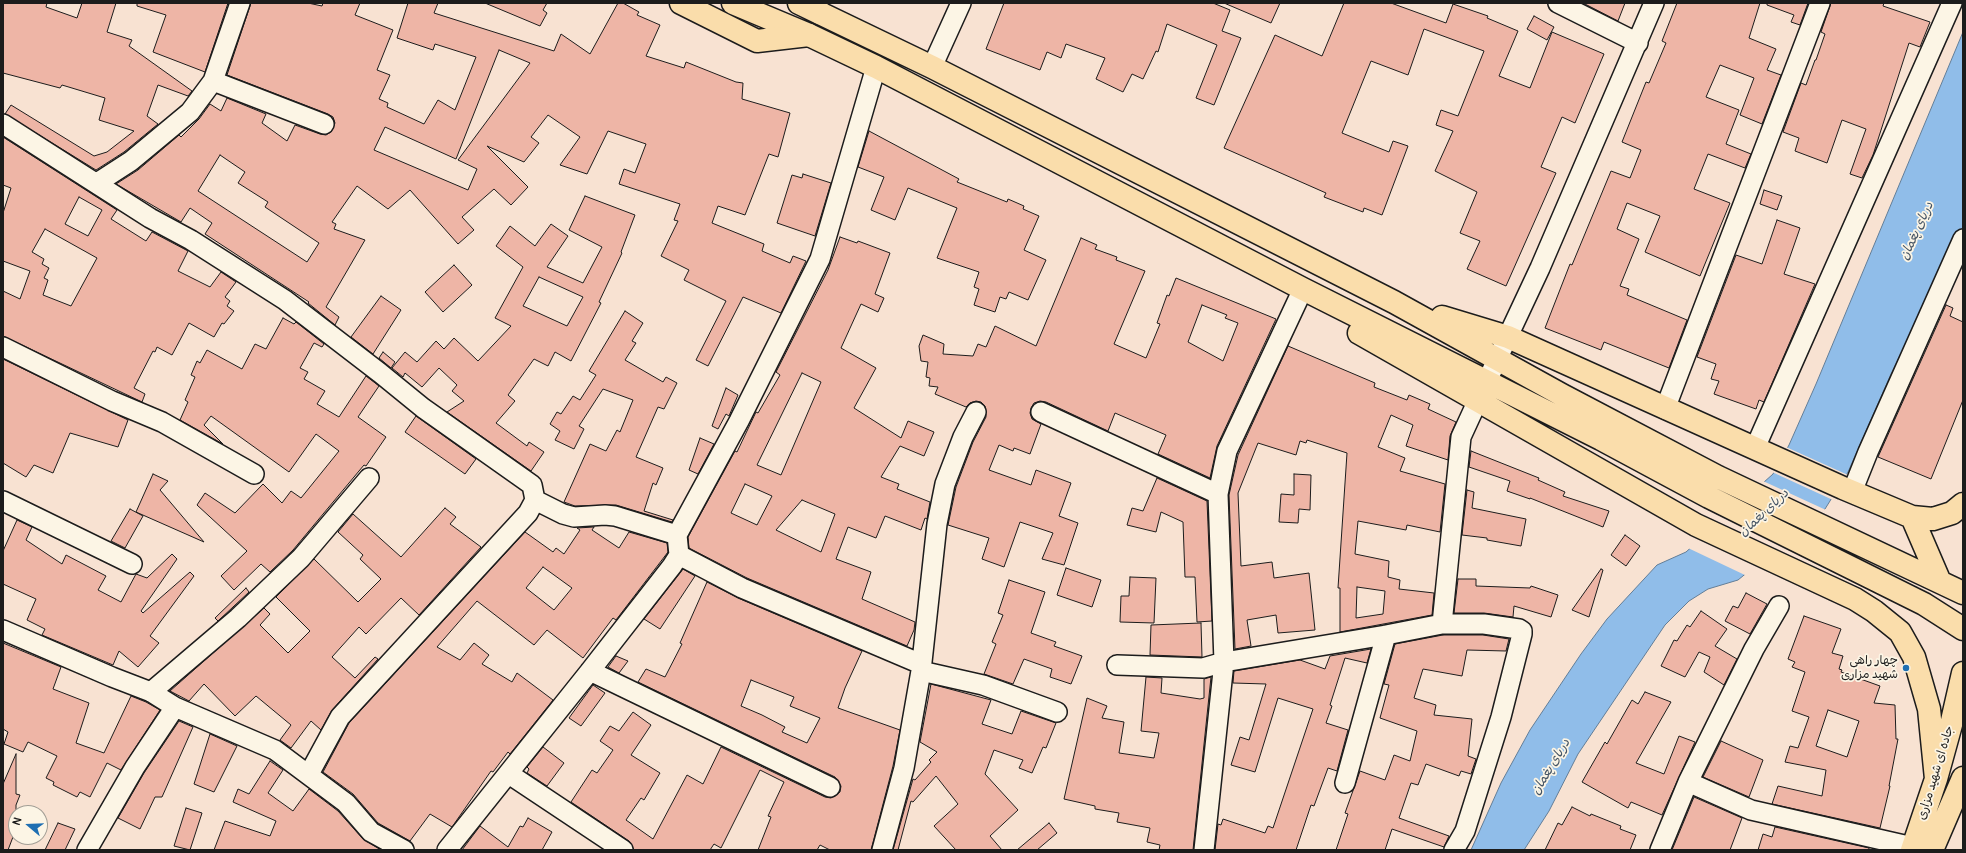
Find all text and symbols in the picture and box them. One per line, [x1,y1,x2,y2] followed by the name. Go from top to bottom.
[1897,199,1937,263] water label: دریای پغمان
[1736,486,1792,540] water label: دریای پغمان
[1841,654,1898,682] place label: چهار راهی شهید مزاری
[1901,663,1911,673] marker: چهار راهی شهید مزاری
[1915,724,1957,822] street label: جاده ای شهید مزاری
[1528,736,1574,798] water label: دریای پغمان
[8,805,48,845] north arrow
[10,816,24,827] text: N

